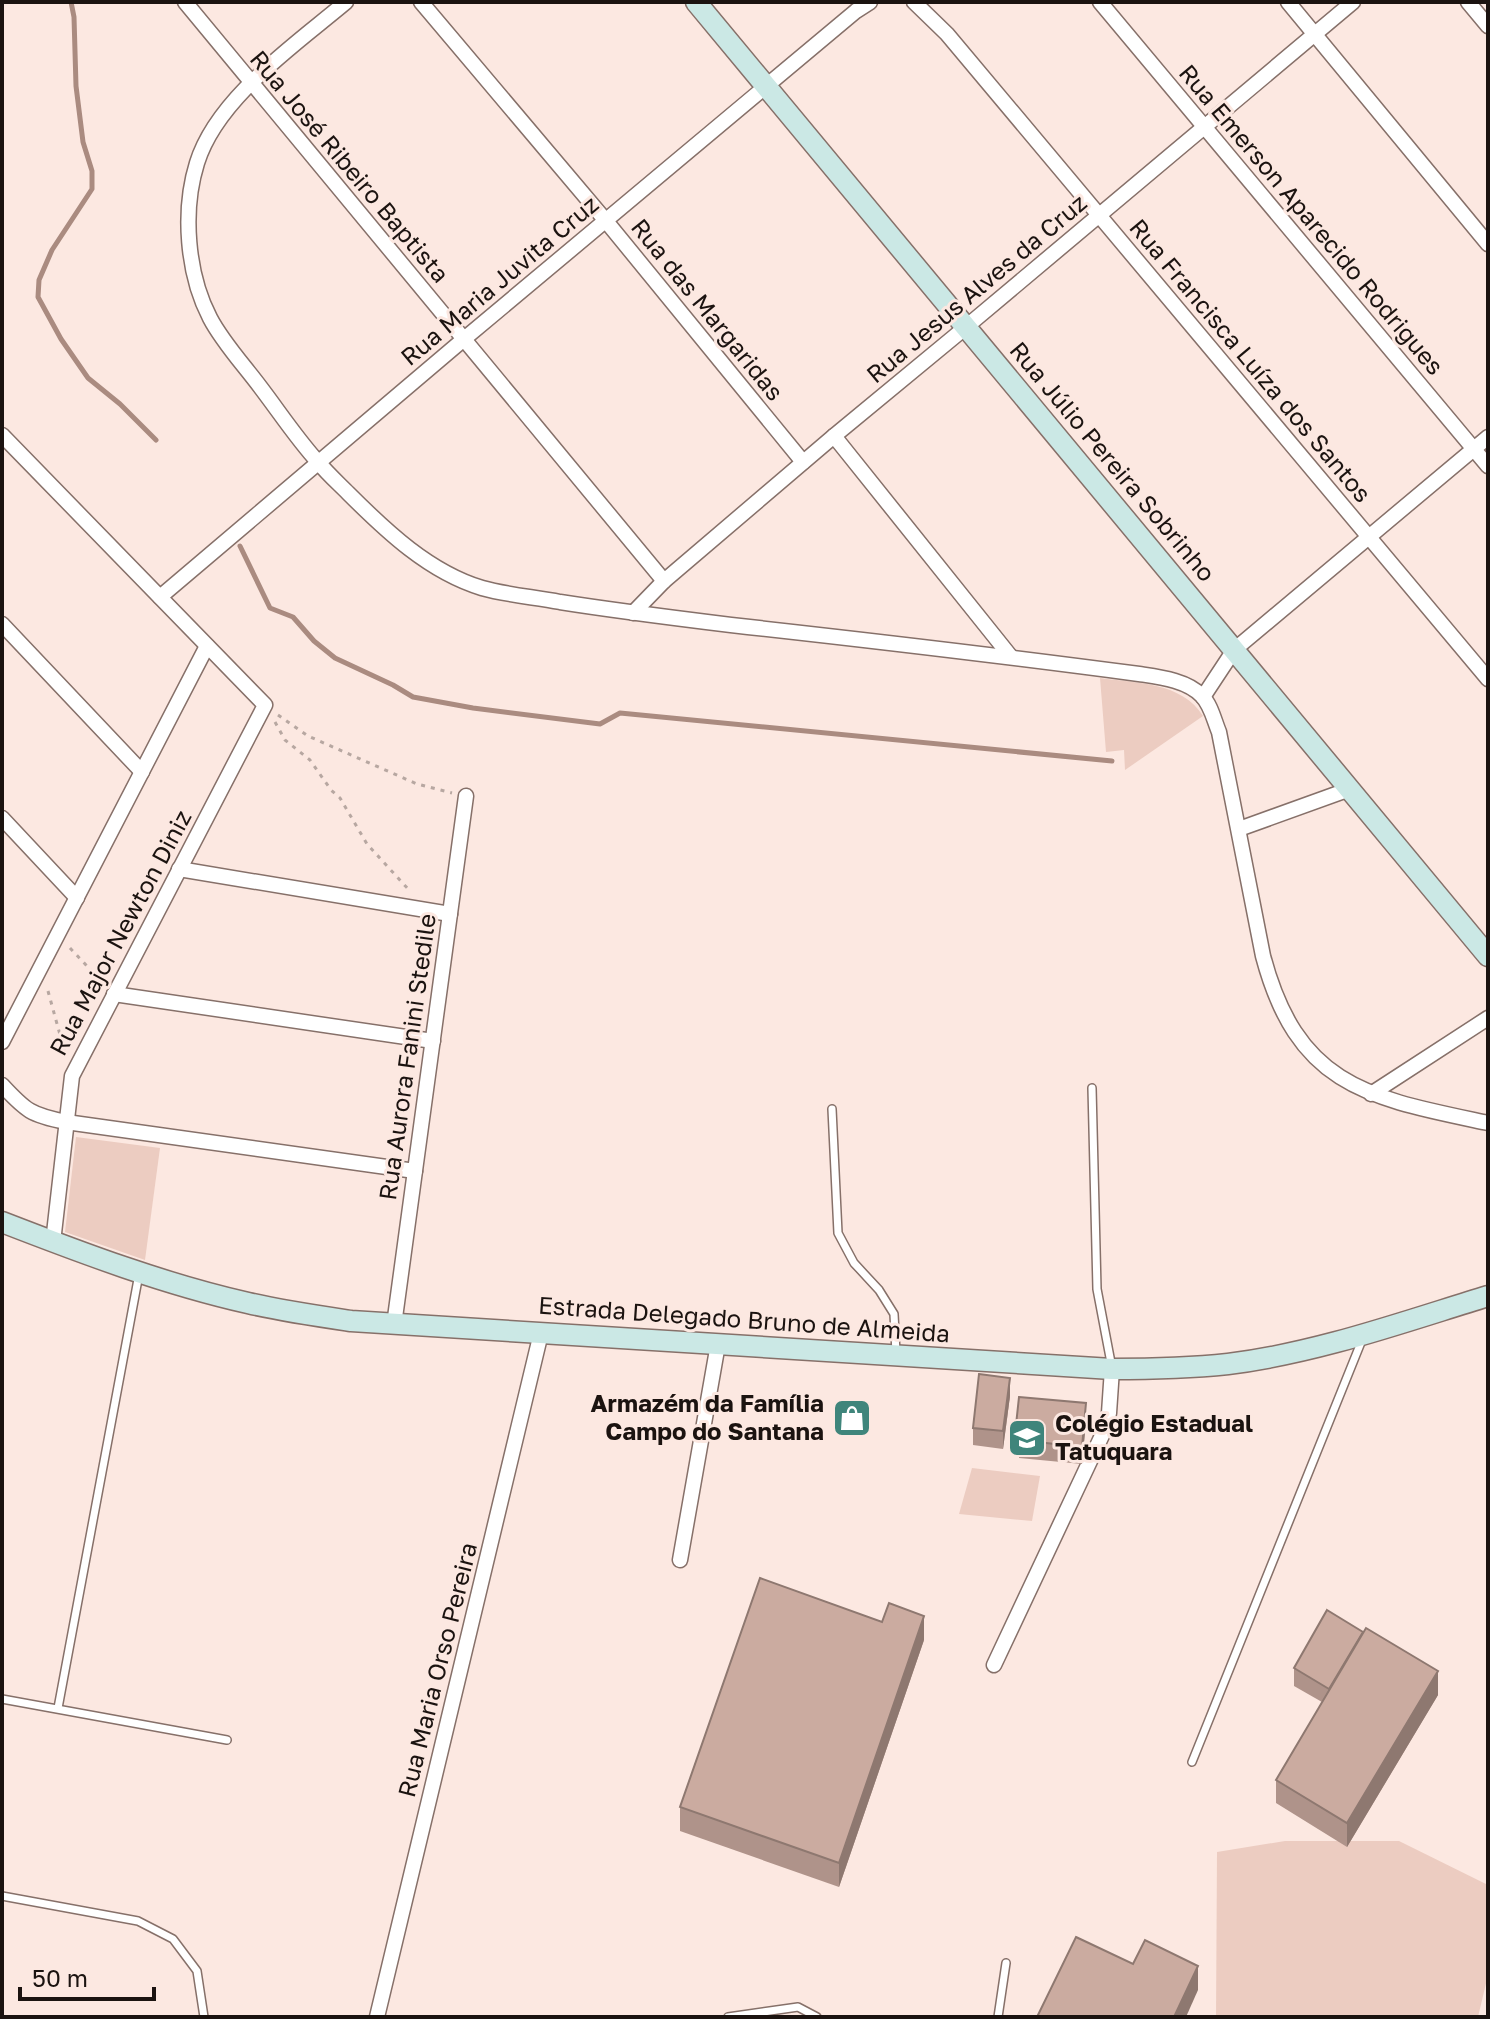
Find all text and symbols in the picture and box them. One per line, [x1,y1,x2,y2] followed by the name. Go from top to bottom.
[245,44,456,288] street label: Rua José Ribeiro Baptista
[1174,58,1451,380] street label: Rua Emerson Aparecido Rodrigues
[860,187,1092,388] street label: Rua Jesus Alves da Cruz
[394,189,604,371] street label: Rua Maria Juvita Cruz
[626,212,790,406] street label: Rua das Margaridas
[1124,213,1378,507] street label: Rua Francisca Luíza dos Santos
[1004,335,1222,587] street label: Rua Júlio Pereira Sobrinho
[43,805,197,1060] street label: Rua Major Newton Diniz
[372,912,441,1202] street label: Rua Aurora Fanini Stedile
[537,1290,951,1347] street label: Estrada Delegado Bruno de Almeida
[590,1388,824,1445] place label: Armazém da Família Campo do Santana
[831,1397,873,1439] shop icon: Armazém da Família Campo do Santana
[1055,1408,1253,1465] place label: Colégio Estadual Tatuquara
[1006,1417,1048,1459] school or university icon: Colégio Estadual Tatuquara
[391,1539,482,1800] street label: Rua Maria Orso Pereira
[20,1951,154,2001] scale bar
[32,1963,88,1992] text: 50 m

